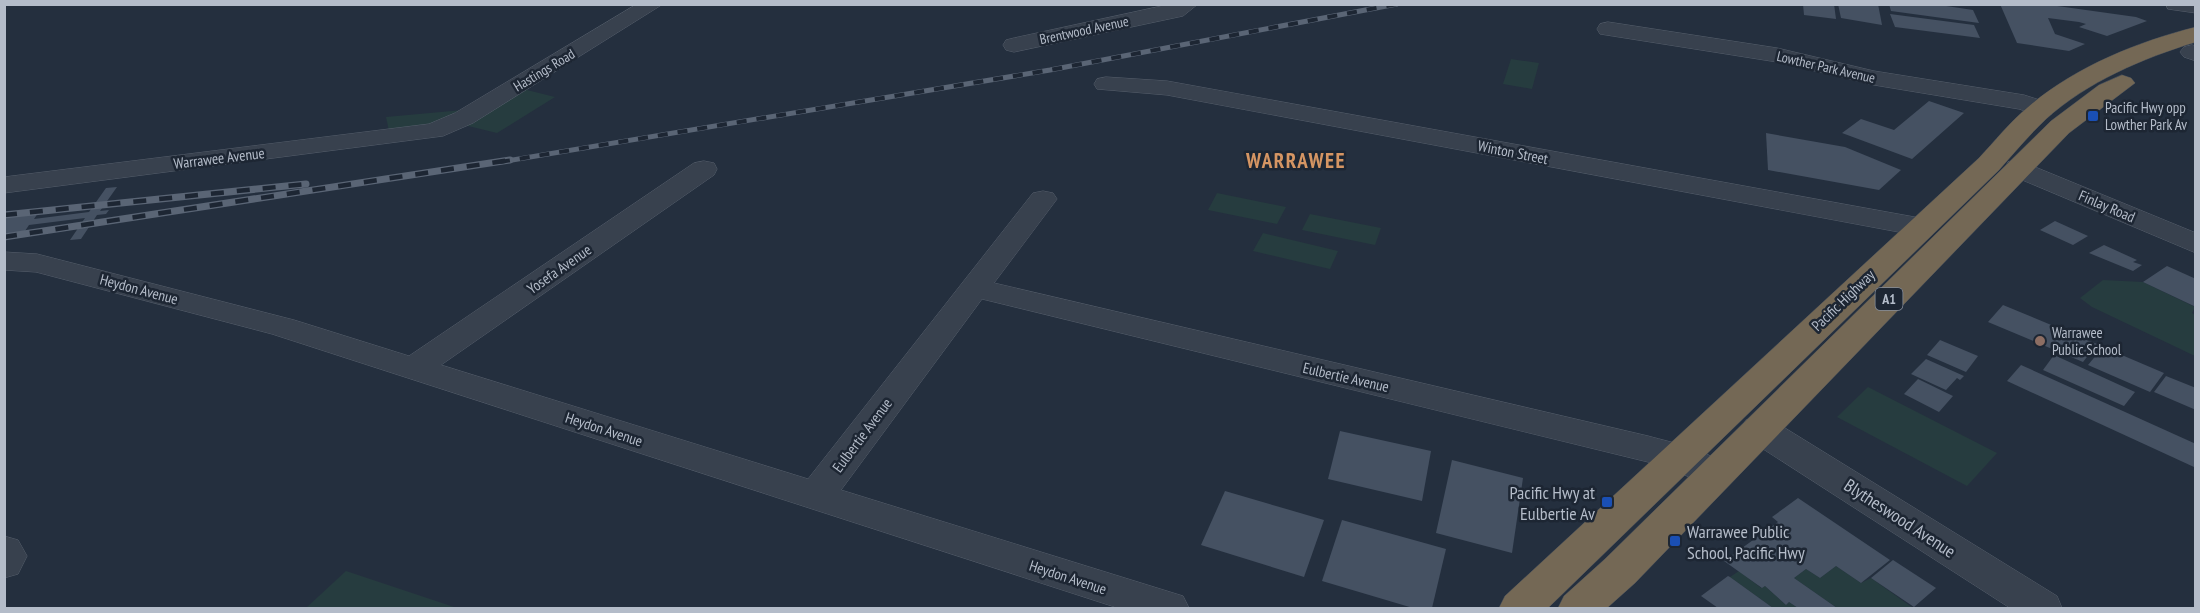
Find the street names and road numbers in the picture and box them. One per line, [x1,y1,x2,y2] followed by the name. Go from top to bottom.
[1038,12,1130,48] street label: Brentwood Avenue
[510,45,578,95] street label: Hastings Road
[1775,47,1877,87] street label: Lowther Park Avenue
[1476,136,1550,168] street label: Winton Street
[172,143,266,173] street label: Warrawee Avenue
[2076,186,2138,226] street label: Finlay Road
[523,240,595,298] street label: Yosefa Avenue
[1807,265,1879,335] street label: Pacific Highway
[98,269,180,309] street label: Heydon Avenue
[1876,288,1902,310] road number: A1
[1301,358,1391,396] street label: Eulbertie Avenue
[828,394,896,476] street label: Eulbertie Avenue
[563,408,645,450] street label: Heydon Avenue
[1840,473,1960,563] street label: Blytheswood Avenue
[1027,556,1109,598] street label: Heydon Avenue

